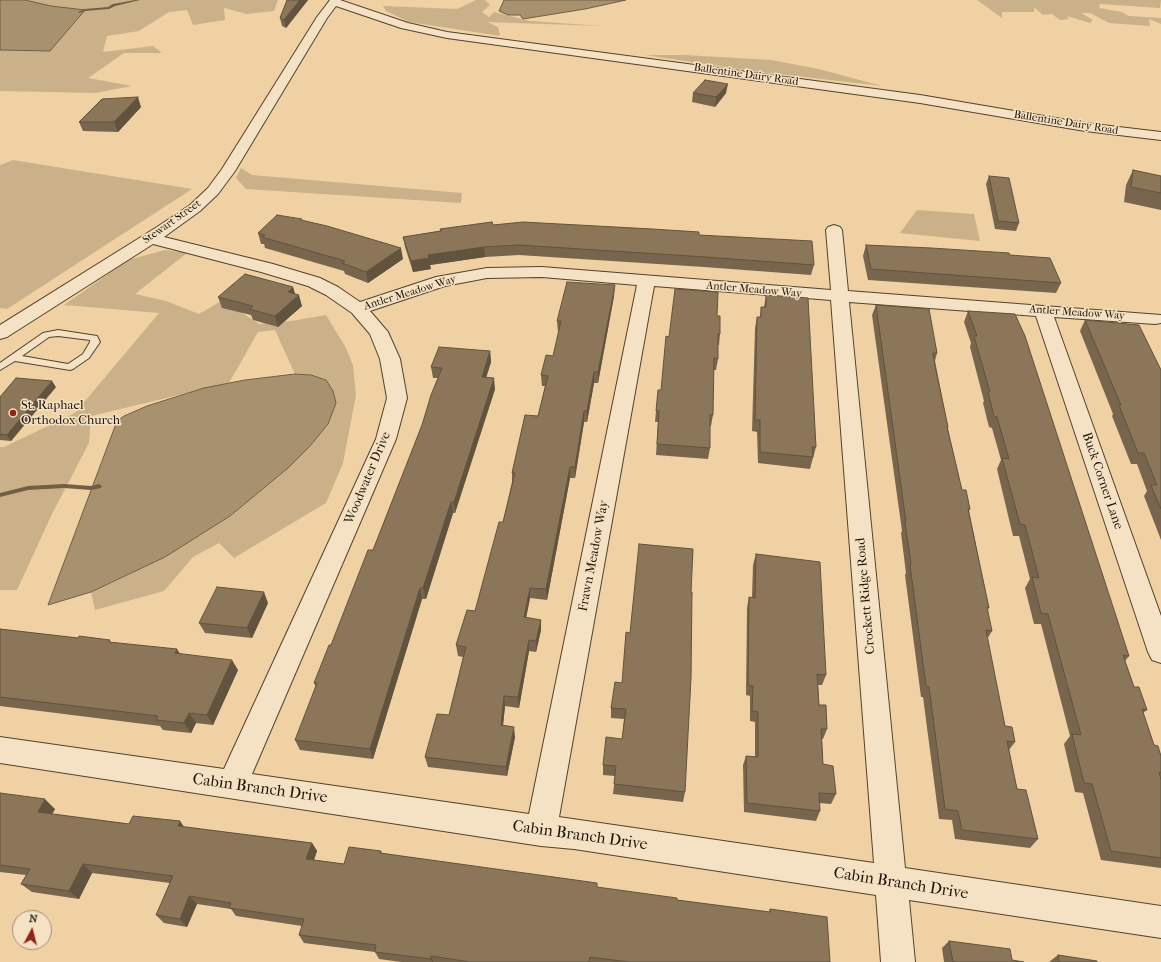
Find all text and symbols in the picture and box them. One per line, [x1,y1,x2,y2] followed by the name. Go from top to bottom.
[693,61,799,89] street label: Ballentine Dairy Road
[1013,108,1119,138] street label: Ballentine Dairy Road
[140,197,204,247] street label: Stewart Street
[362,273,458,313] street label: Antler Meadow Way
[706,279,802,301] street label: Antler Meadow Way
[1029,303,1125,323] street label: Antler Meadow Way
[21,398,120,429] place label: St. Raphael Orthodox Church
[8,408,18,418] marker: St. Raphael Orthodox Church
[342,430,394,526] street label: Woodwater Drive
[1078,430,1126,532] street label: Buck Corner Lane
[576,499,612,613] street label: Frawn Meadow Way
[853,537,879,655] street label: Crockett Ridge Road
[191,770,329,808] street label: Cabin Branch Drive
[511,817,649,855] street label: Cabin Branch Drive
[832,864,970,904] street label: Cabin Branch Drive
[12,910,52,950] north arrow
[28,912,38,926] text: N

